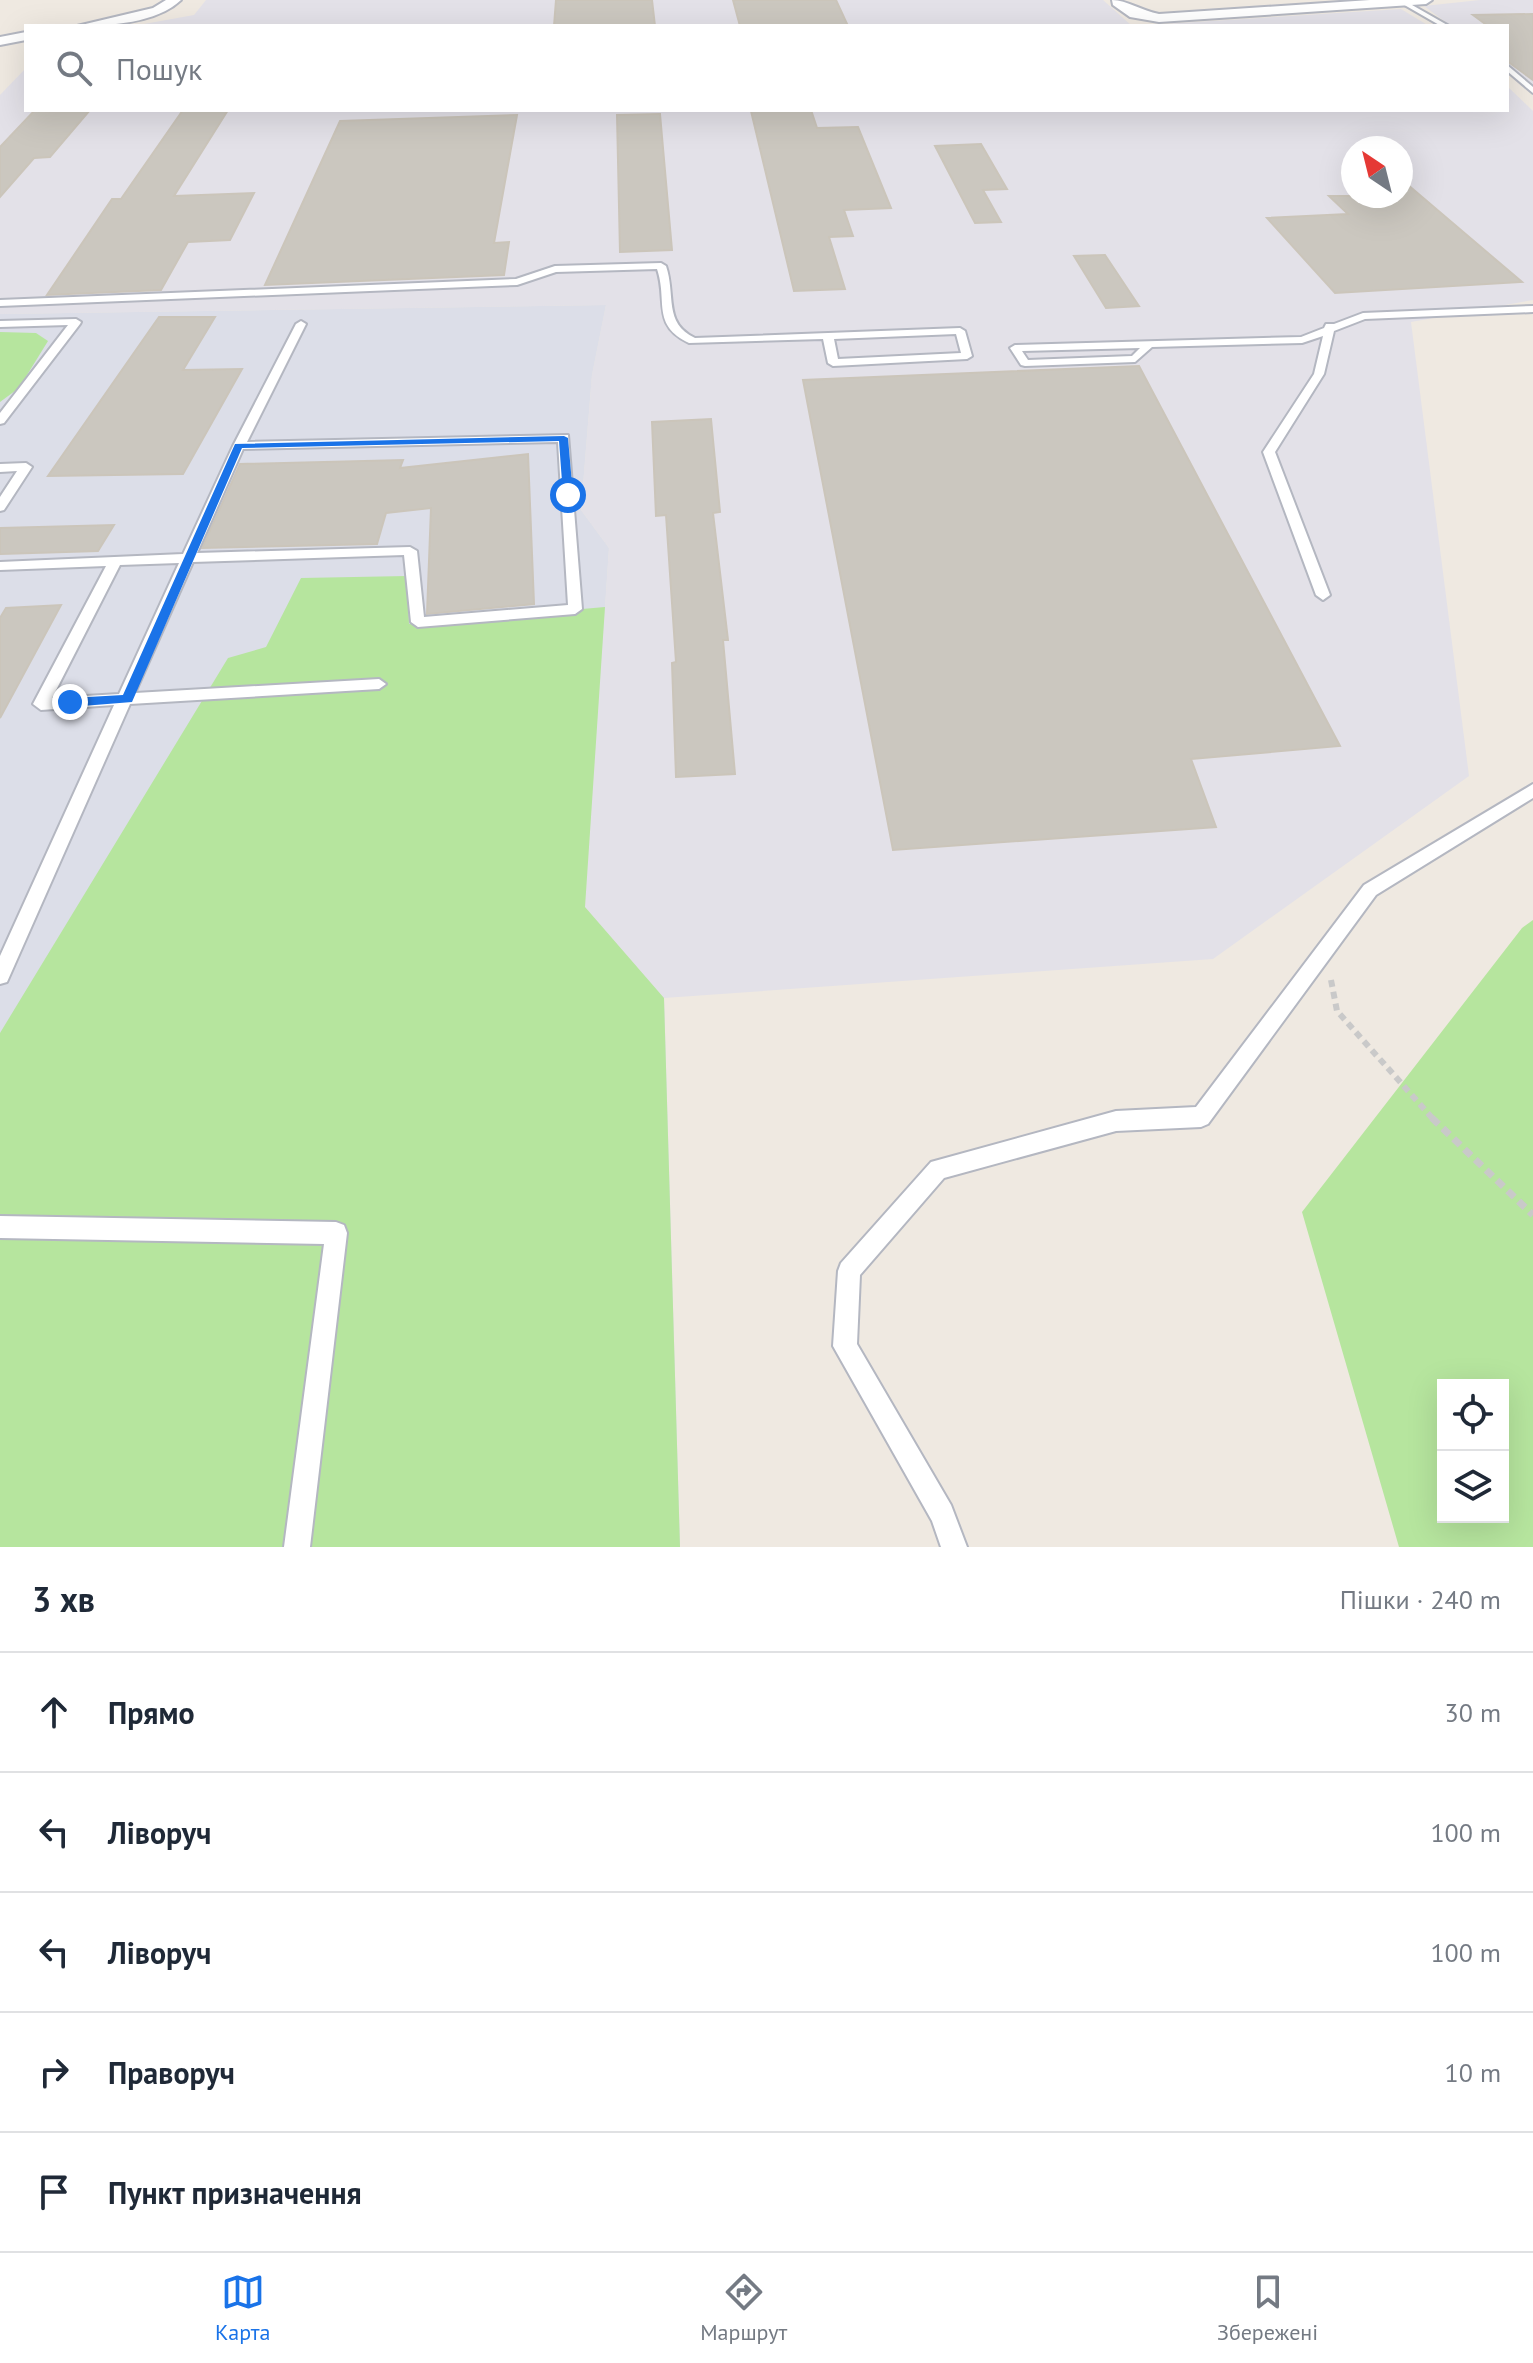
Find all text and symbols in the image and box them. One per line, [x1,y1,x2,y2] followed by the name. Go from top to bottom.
[24,24,1509,112] search box
[52,46,96,90] icon: search
[116,49,202,88] text: Пошук
[1341,136,1413,208] north arrow
[550,477,586,513] route start
[52,684,88,720] route end
[1437,1379,1509,1523] map controls
[1437,1379,1509,1451] button: locate
[1437,1451,1509,1523] button: layers
[32,1577,95,1621] text: 3 хв
[1340,1583,1501,1616] text: Пішки · 240 m
[32,1690,76,1734] icon: ahead
[108,1693,195,1732] text: Прямо
[1445,1696,1501,1729] text: 30 m
[32,1810,76,1854] icon: left
[108,1813,211,1852] text: Ліворуч
[1430,1816,1501,1849] text: 100 m
[32,1930,76,1974] icon: left
[108,1933,211,1972] text: Ліворуч
[1430,1936,1501,1969] text: 100 m
[32,2050,76,2094] icon: right
[108,2053,235,2092] text: Праворуч
[1445,2056,1501,2089] text: 10 m
[32,2170,76,2214] icon: arrive
[108,2173,362,2212] text: Пункт призначення
[215,2270,270,2346] tab: Карта
[700,2270,787,2346] tab: Маршрут
[1217,2270,1318,2346] tab: Збережені

